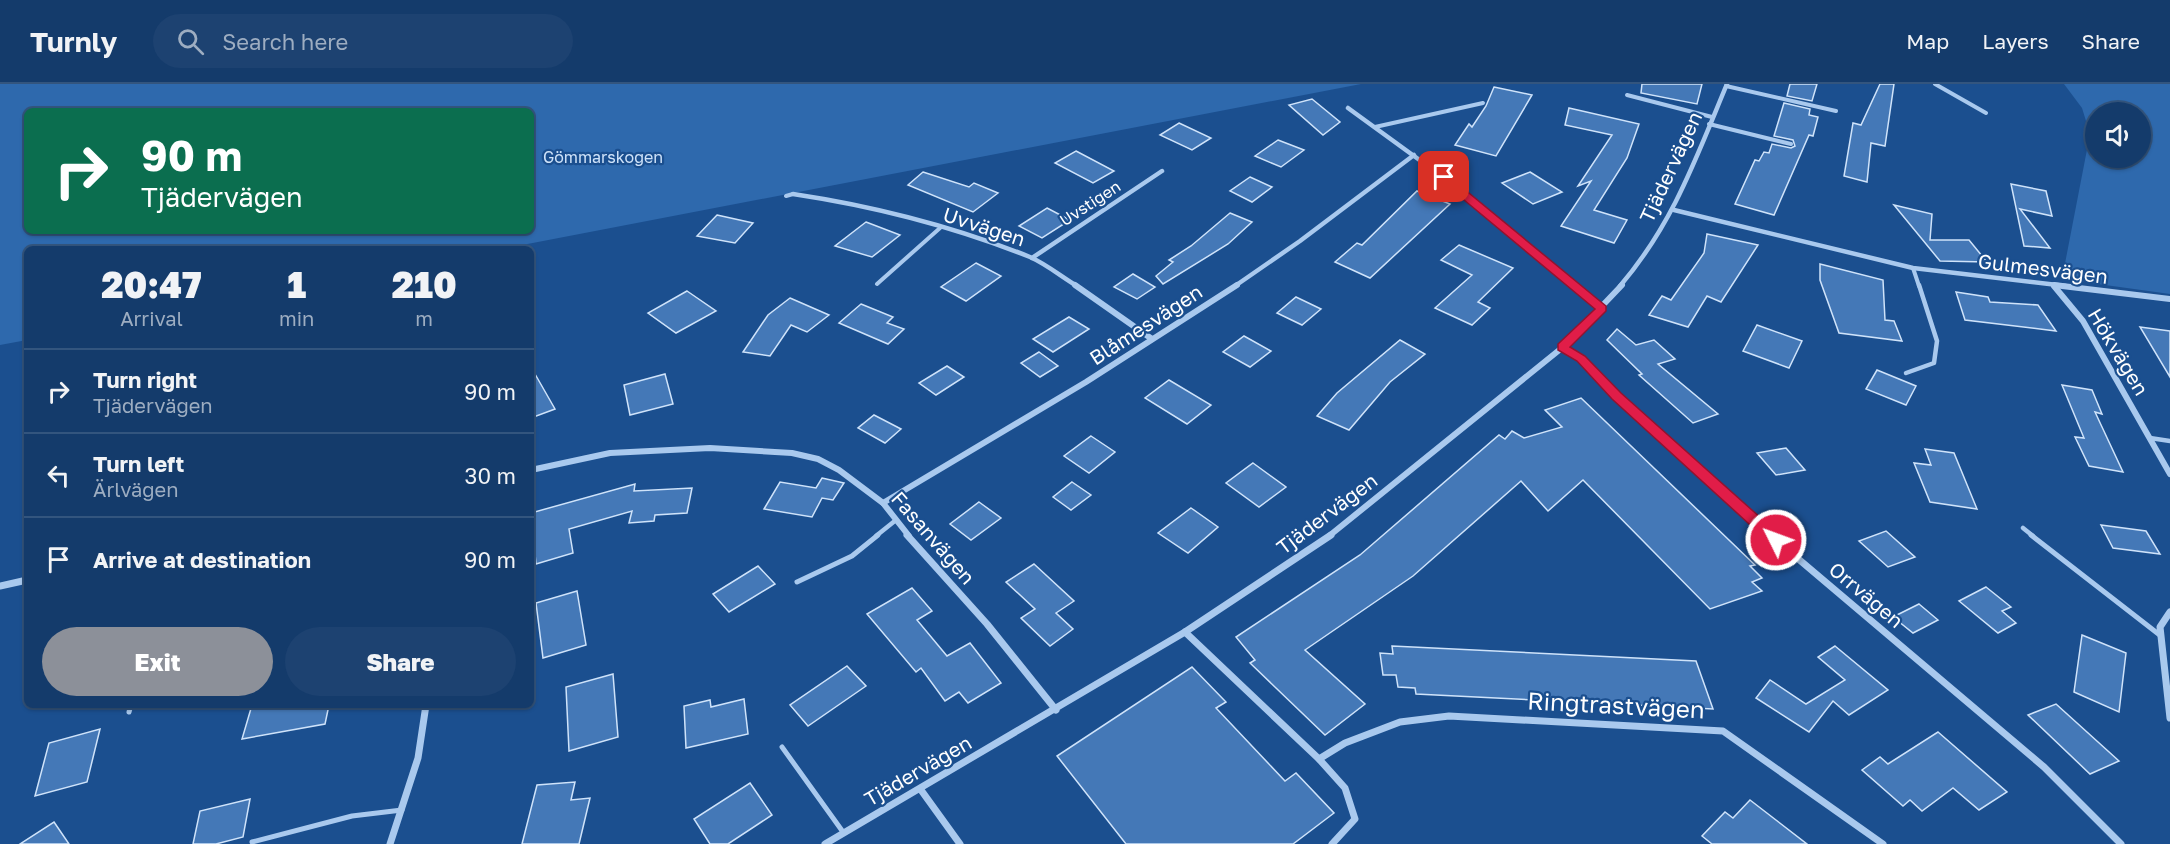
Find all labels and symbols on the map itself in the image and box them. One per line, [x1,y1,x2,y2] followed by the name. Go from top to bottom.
[1634,107,1706,226] street label: Tjädervägen
[543,147,663,167] park label: Gömmarskogen
[1418,151,1469,202] pin
[1056,176,1124,230] street label: Uvstigen
[940,202,1028,251] street label: Uvvägen
[1977,248,2110,288] street label: Gulmesvägen
[1085,279,1206,369] street label: Blåmesvägen
[2084,304,2154,399] street label: Hökvägen
[1271,468,1381,559] street label: Tjädervägen
[887,486,981,589] street label: Fasanvägen
[1744,508,1808,572] position arrow
[1825,556,1909,632] street label: Orrvägen
[1527,685,1705,724] street label: Ringtrastvägen
[860,730,975,810] street label: Tjädervägen

